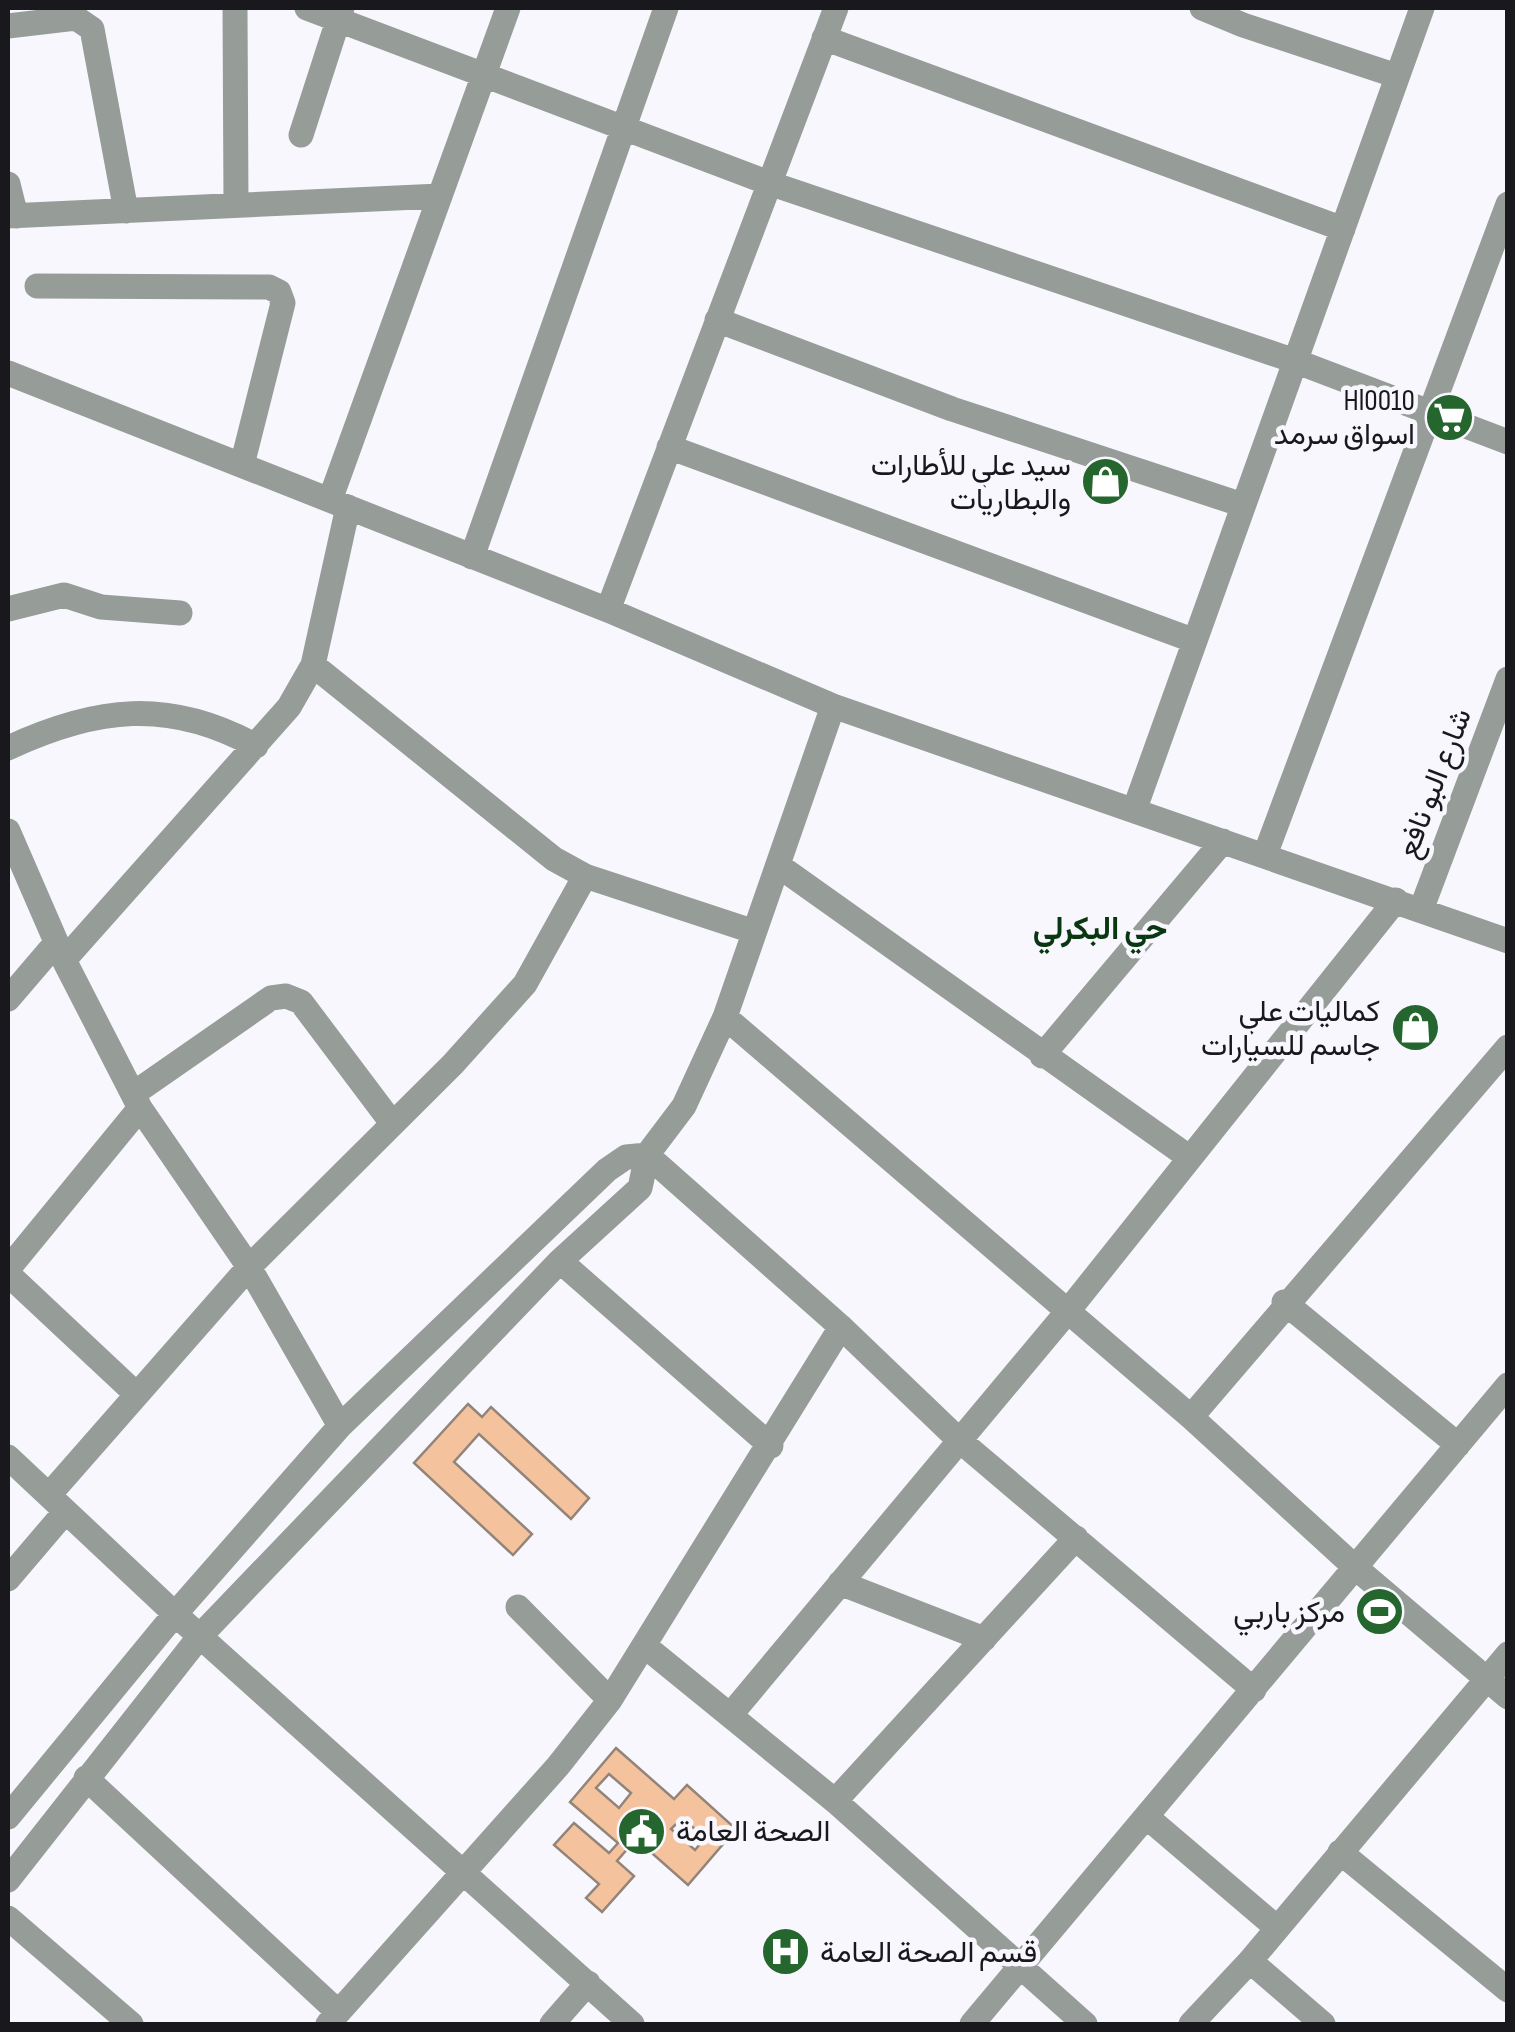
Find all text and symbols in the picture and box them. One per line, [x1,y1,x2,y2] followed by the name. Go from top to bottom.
[1274,383,1415,453] place label: Hl0010 اسواق سرمد
[1424,391,1476,443] supermarket icon: Hl0010 اسواق سرمد
[871,448,1071,518] place label: سيد علي للأطارات والبطاريات
[1080,456,1132,508] shop icon: سيد علي للأطارات والبطاريات
[1390,703,1481,864] street label: شارع البو نافع
[1033,910,1167,955] district label: حي البكرلي
[1201,994,1380,1064] place label: كماليات علي جاسم للسيارات
[1389,1002,1441,1054] shop icon: كماليات علي جاسم للسيارات
[1354,1586,1406,1638] sports icon: مركز باربي
[1233,1595,1345,1636] place label: مركز باربي
[615,1805,667,1857] public building icon: الصحة العامة
[676,1814,830,1850] place label: الصحة العامة
[759,1926,811,1978] hospital icon: قسم الصحة العامة
[820,1935,1037,1971] place label: قسم الصحة العامة

